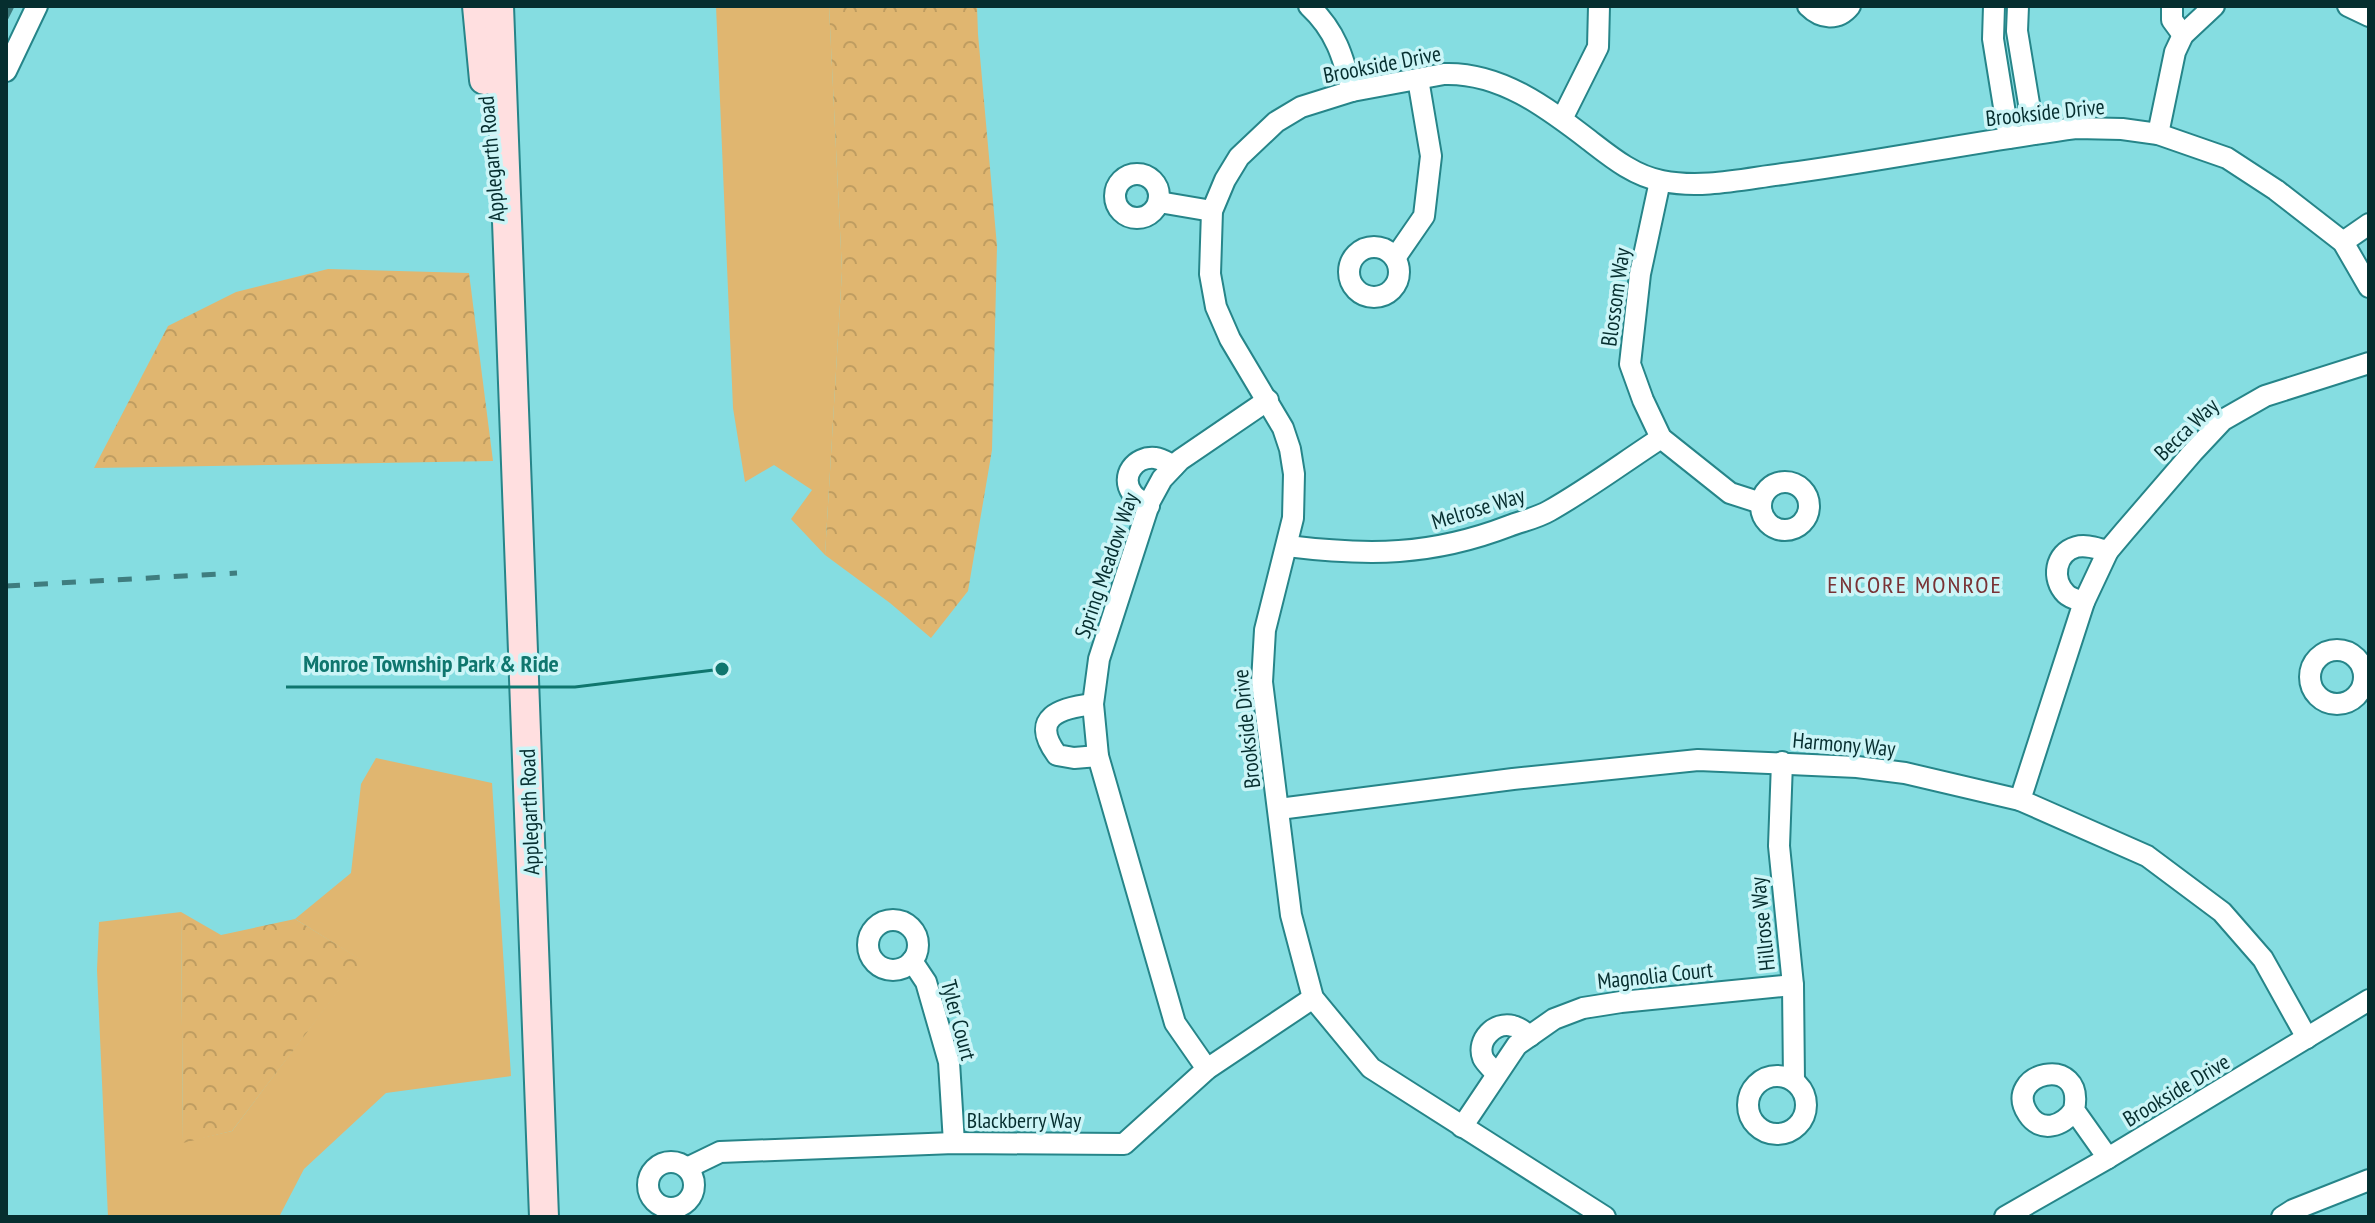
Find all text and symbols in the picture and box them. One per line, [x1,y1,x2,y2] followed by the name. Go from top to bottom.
[1321,39,1443,89] street label: Brookside Drive
[1984,92,2106,132] street label: Brookside Drive
[472,95,510,223] street label: Applegarth Road
[1594,245,1636,348] street label: Blossom Way
[2148,391,2225,466] street label: Becca Way
[1428,480,1529,535] street label: Melrose Way
[1068,488,1144,642] street label: Spring Meadow Way
[1827,569,2003,600] district label: ENCORE MONROE
[286,639,575,687] callout: Monroe Township Park & Ride
[303,648,559,679] text: Monroe Township Park & Ride
[1226,668,1266,790] street label: Brookside Drive
[1791,726,1897,763] street label: Harmony Way
[513,748,545,876] street label: Applegarth Road
[1743,875,1781,972] street label: Hillrose Way
[1596,955,1714,995] street label: Magnolia Court
[935,977,983,1063] street label: Tyler Court
[2118,1047,2234,1133] street label: Brookside Drive
[967,1106,1082,1134] street label: Blackberry Way

